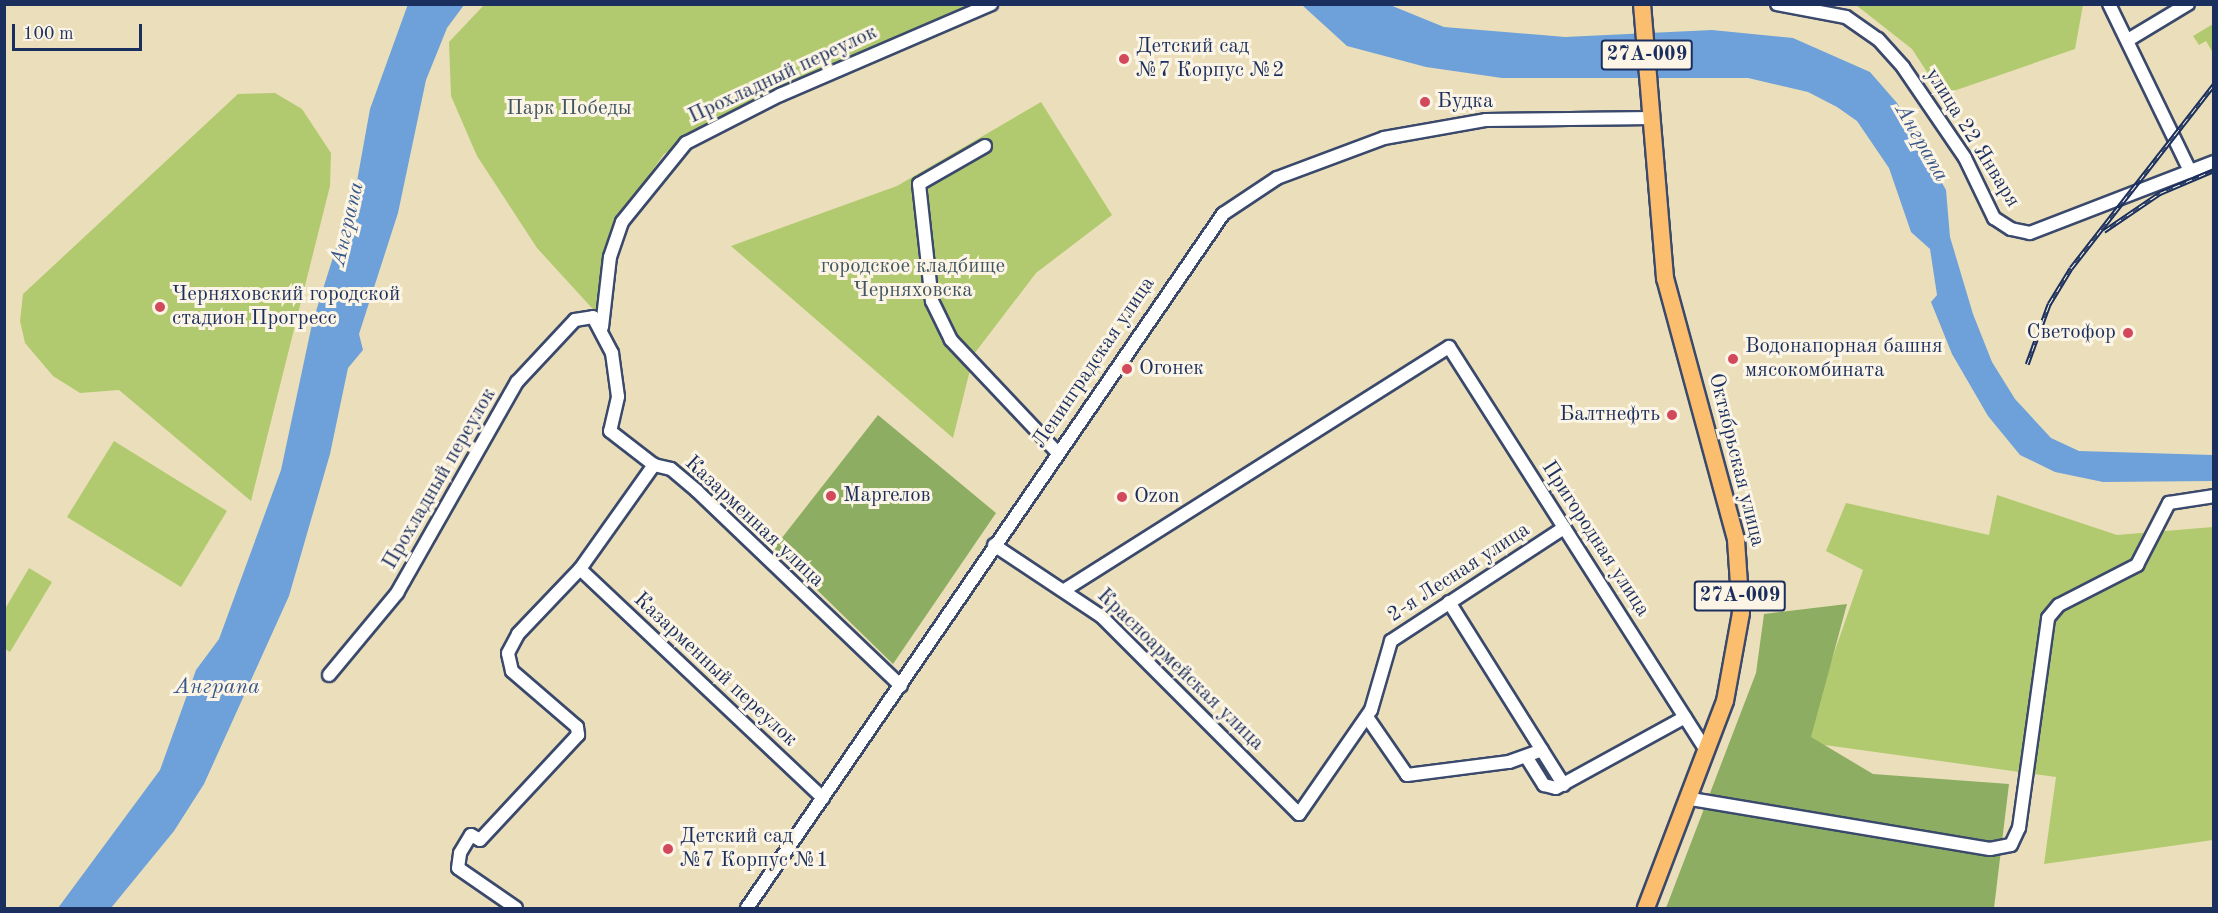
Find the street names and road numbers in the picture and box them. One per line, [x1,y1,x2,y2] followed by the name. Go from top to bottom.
[685,20,881,130] street label: Прохладный переулок
[1600,38,1694,72] road number: 27А-009
[1919,64,2025,212] street label: улица 22 Января
[1027,272,1161,454] street label: Ленинградская улица
[1702,371,1770,549] street label: Октябрьская улица
[378,384,502,574] street label: Прохладный переулок
[679,451,829,593] street label: Казарменная улица
[1535,456,1655,622] street label: Пригородная улица
[1383,518,1535,628] street label: 2-я Лесная улица
[1694,579,1786,613] road number: 27А-009
[1091,584,1269,756] street label: Красноармейская улица
[628,587,802,753] street label: Казарменный переулок

